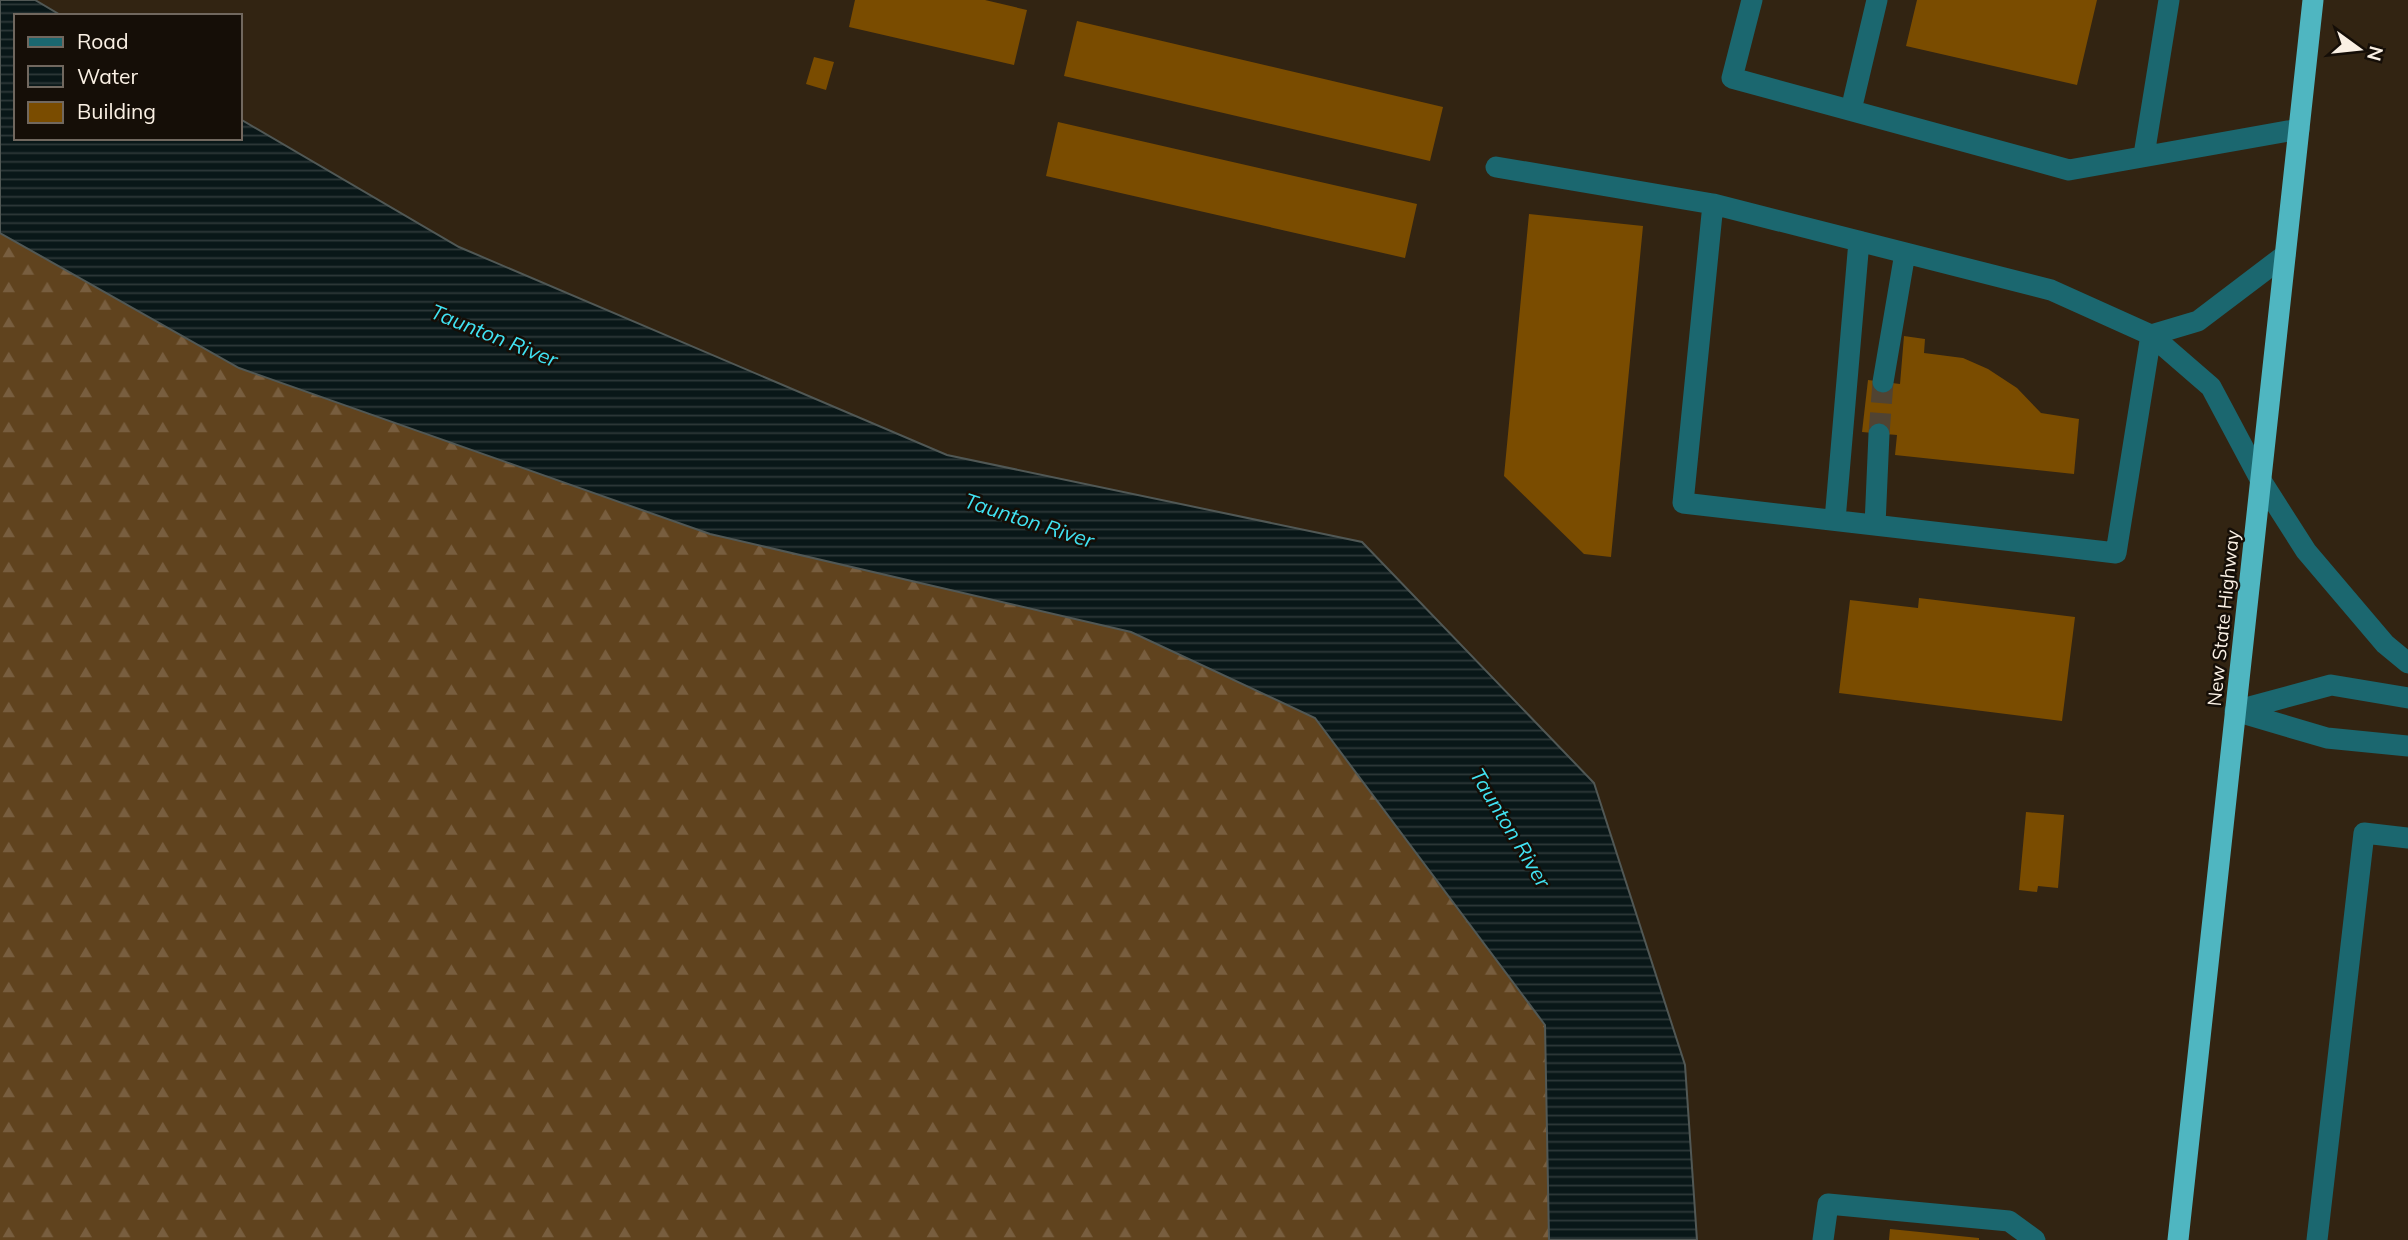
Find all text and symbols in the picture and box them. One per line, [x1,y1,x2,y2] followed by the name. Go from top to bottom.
[14,14,242,140] legend
[2324,14,2394,84] north arrow
[77,28,128,54] text: Road
[2362,43,2389,63] text: N
[77,63,138,89] text: Water
[77,98,156,124] text: Building
[427,298,563,373] water label: Taunton River
[961,487,1099,554] water label: Taunton River
[2202,529,2244,707] street label: New State Highway
[1465,763,1557,893] water label: Taunton River

